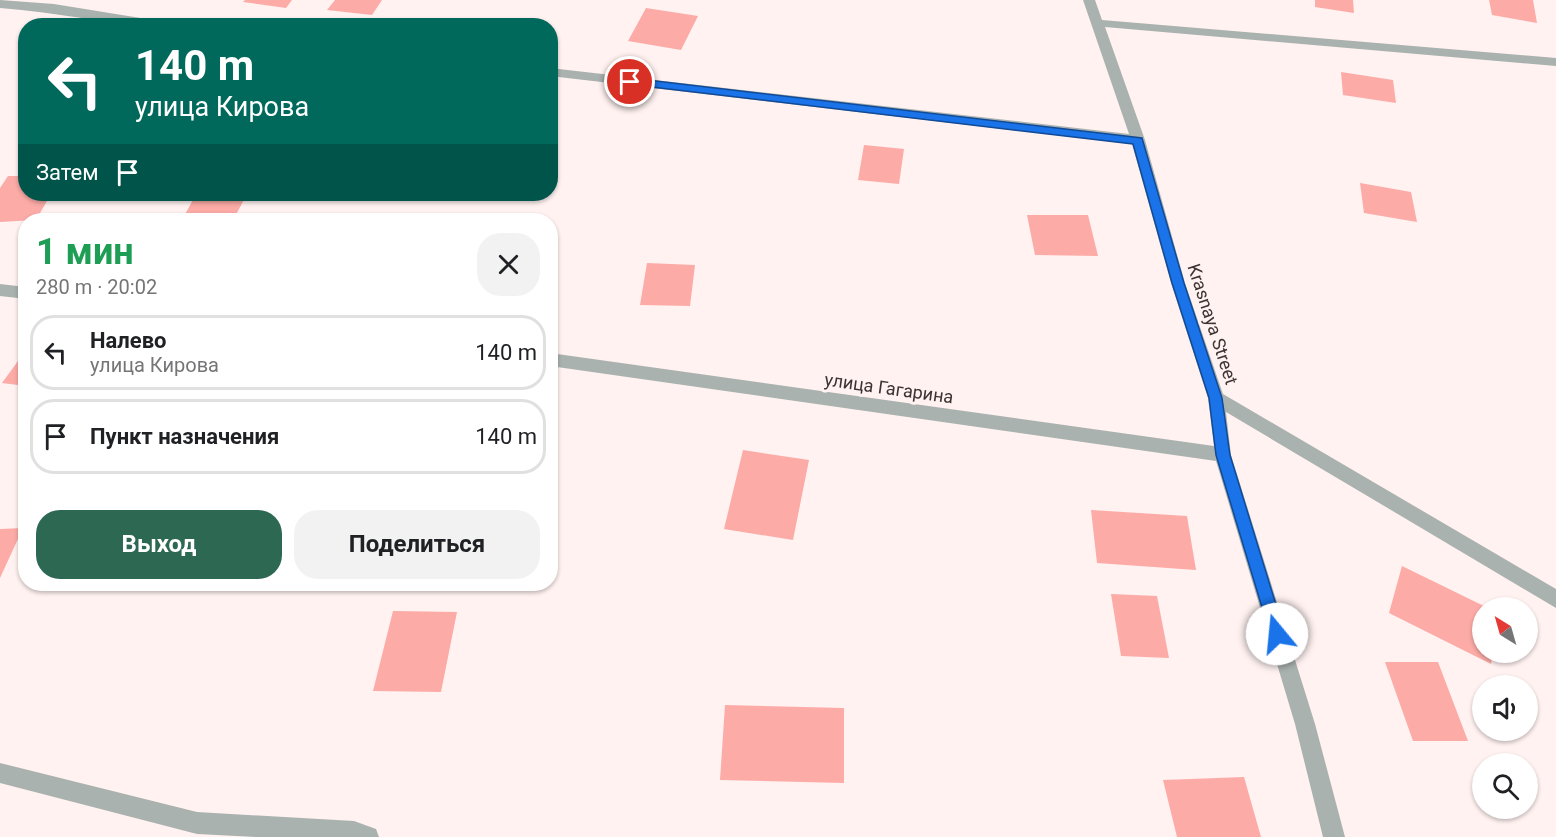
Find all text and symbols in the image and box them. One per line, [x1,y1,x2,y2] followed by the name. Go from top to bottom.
[135,41,254,90] text: 140 m
[36,42,114,120] icon: left
[604,56,655,107] pin
[613,65,646,98] icon: arrive
[135,91,309,123] text: улица Кирова
[111,156,144,189] icon: arrive
[36,160,99,185] text: Затем
[36,231,134,273] text: 1 мин
[477,233,540,296] button: close
[1184,261,1242,387] street label: Krasnaya Street
[36,275,157,299] text: 280 m · 20:02
[90,328,167,353] text: Налево
[39,336,72,369] icon: left
[475,340,537,365] text: 140 m
[90,353,219,377] text: улица Кирова
[823,369,955,407] street label: улица Гагарина
[39,420,72,453] icon: arrive
[90,424,279,449] text: Пункт назначения
[475,424,537,449] text: 140 m
[36,510,282,579] button: Выход
[294,510,540,579] button: Поделиться
[1472,597,1538,663] north arrow
[1472,597,1538,819] map controls
[1245,602,1309,666] position arrow
[1472,675,1538,741] button: sound
[1472,753,1538,819] button: search

